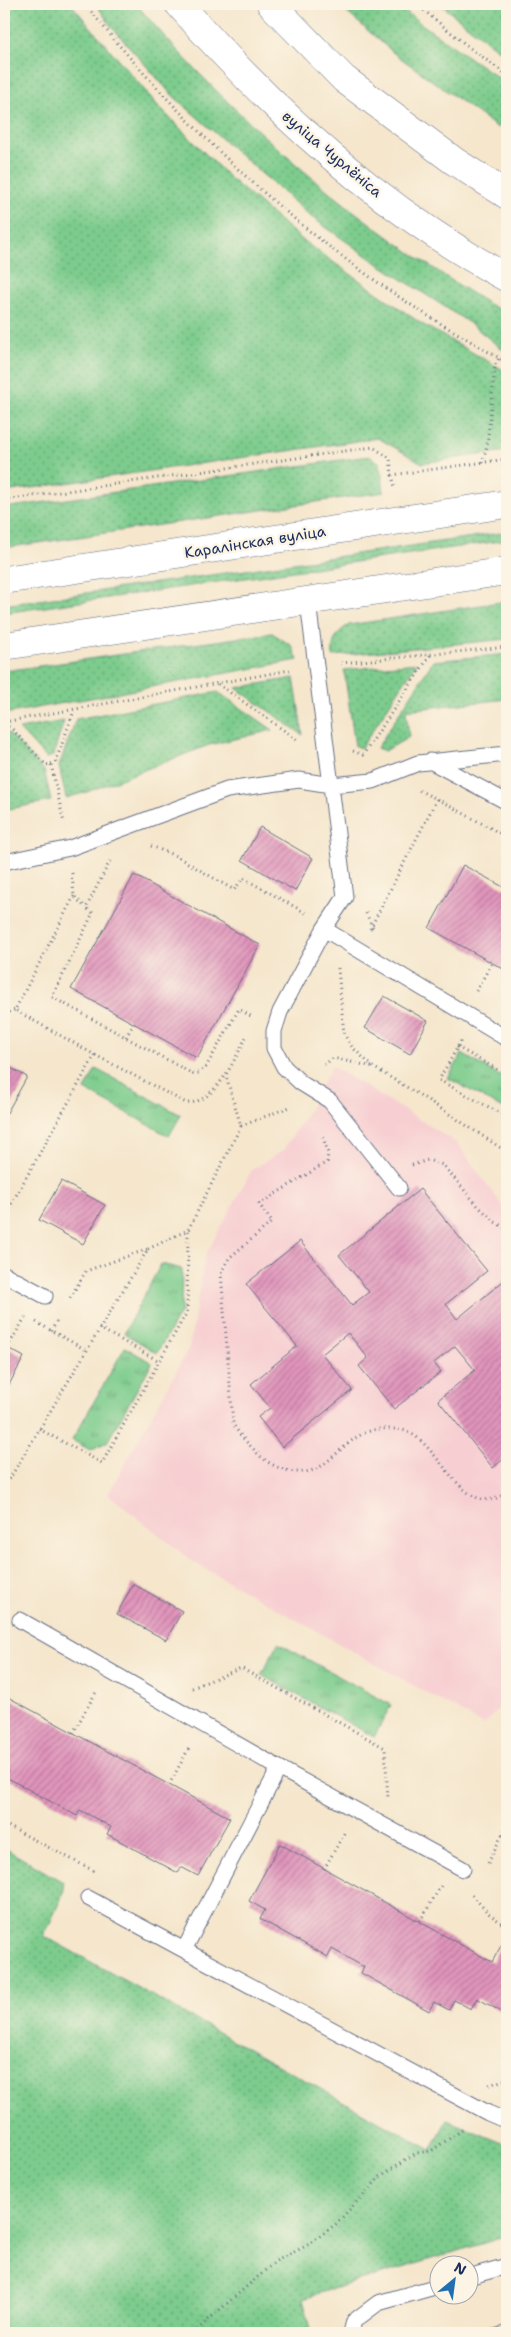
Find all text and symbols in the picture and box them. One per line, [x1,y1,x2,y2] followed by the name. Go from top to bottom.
[278,106,387,202] street label: вуліца Чурлёніса
[183,521,328,563] street label: Каралінская вуліца
[428,2254,478,2304] north arrow
[451,2258,470,2279] text: N

